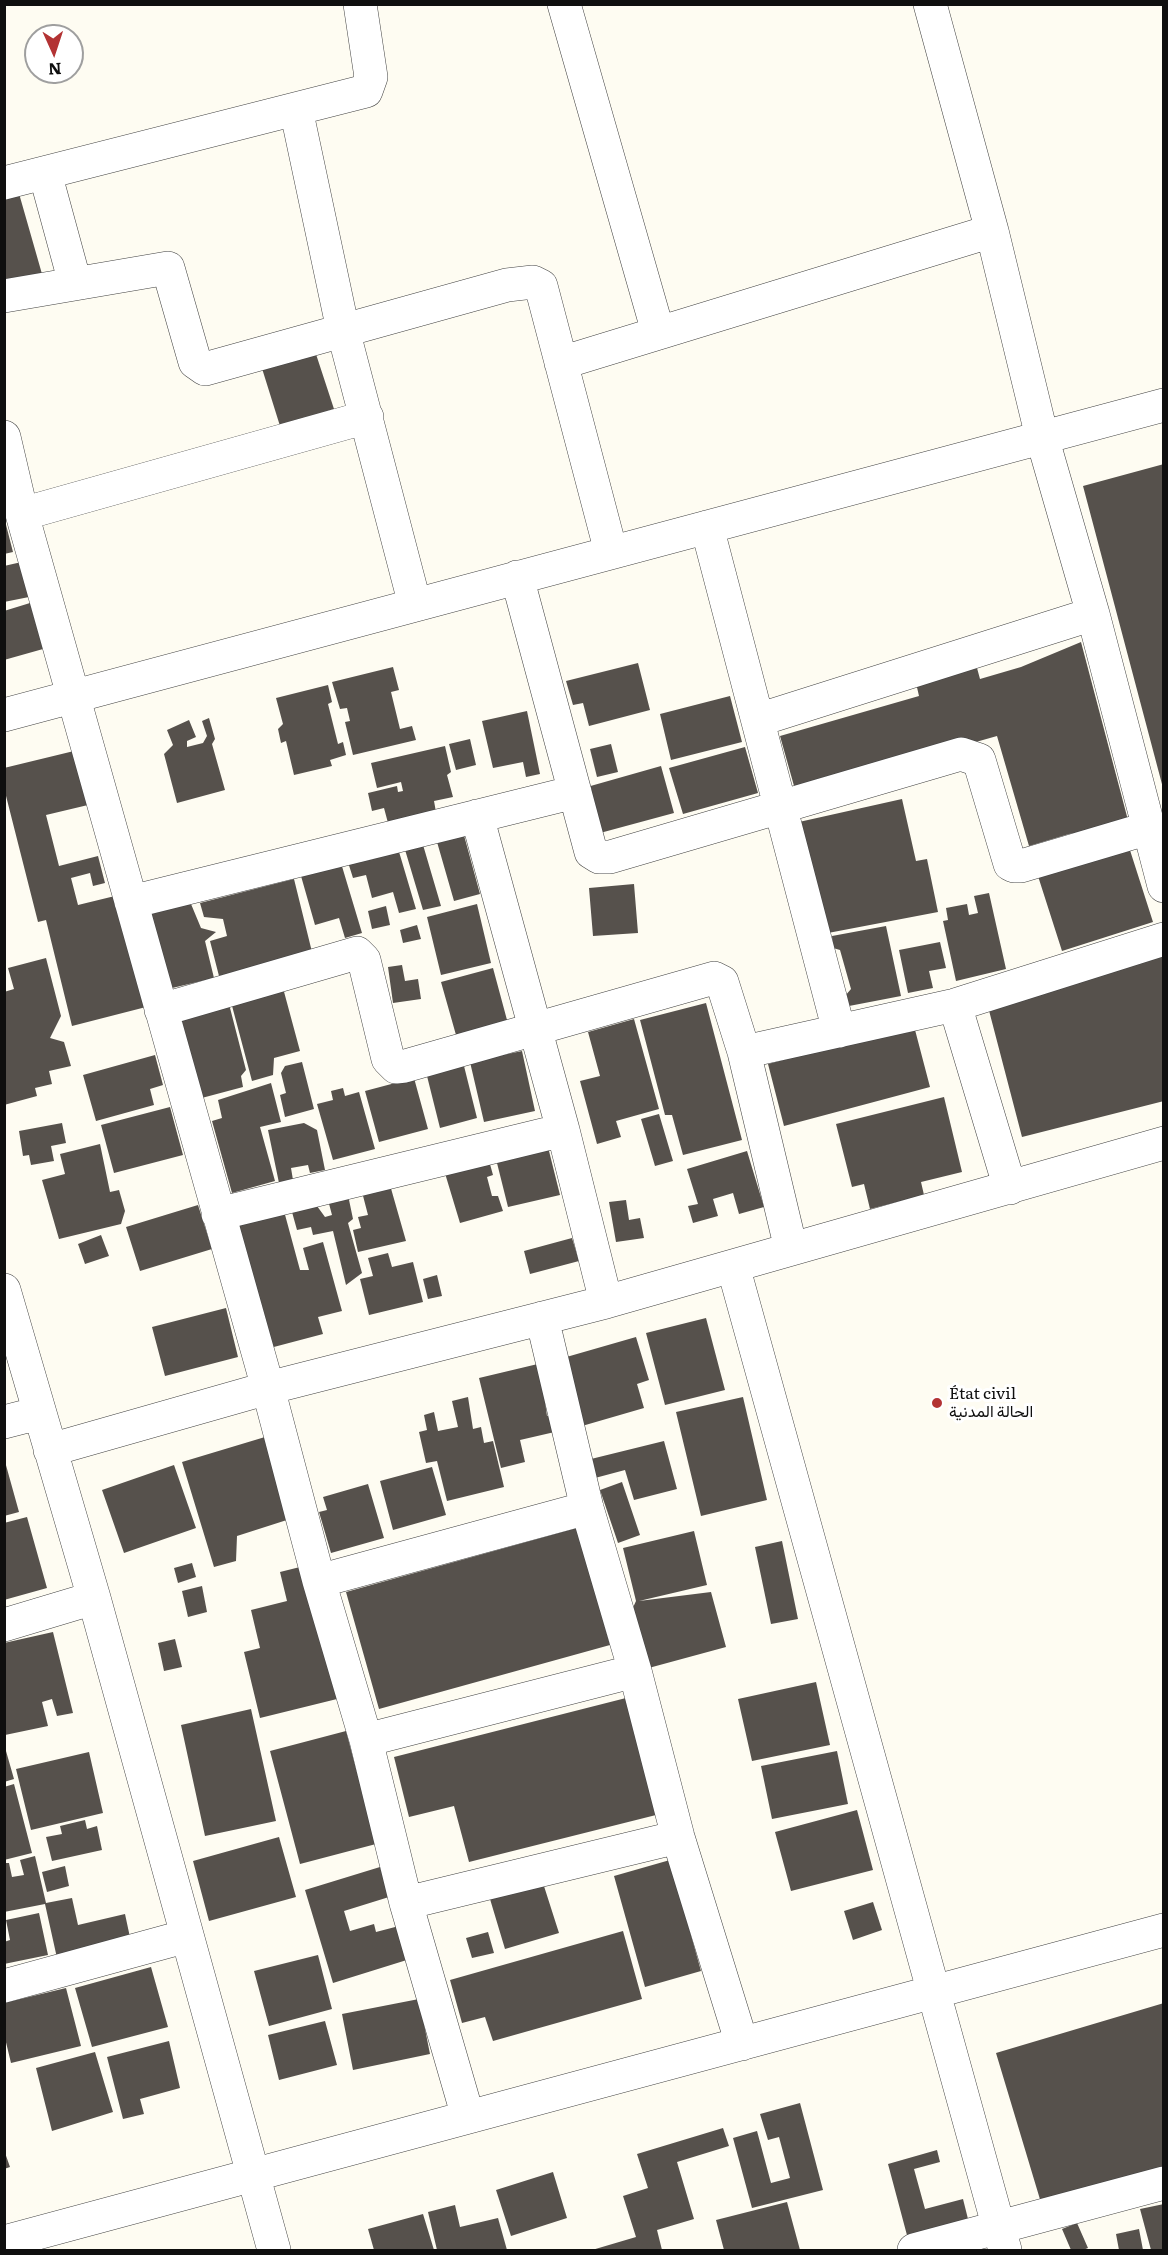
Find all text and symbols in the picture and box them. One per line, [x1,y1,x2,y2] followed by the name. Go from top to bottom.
[24,24,84,84] north arrow
[47,58,62,82] text: N
[949,1384,1033,1422] place label: État civil الحالة المدنية
[930,1396,944,1410] marker: État civil الحالة المدنية

